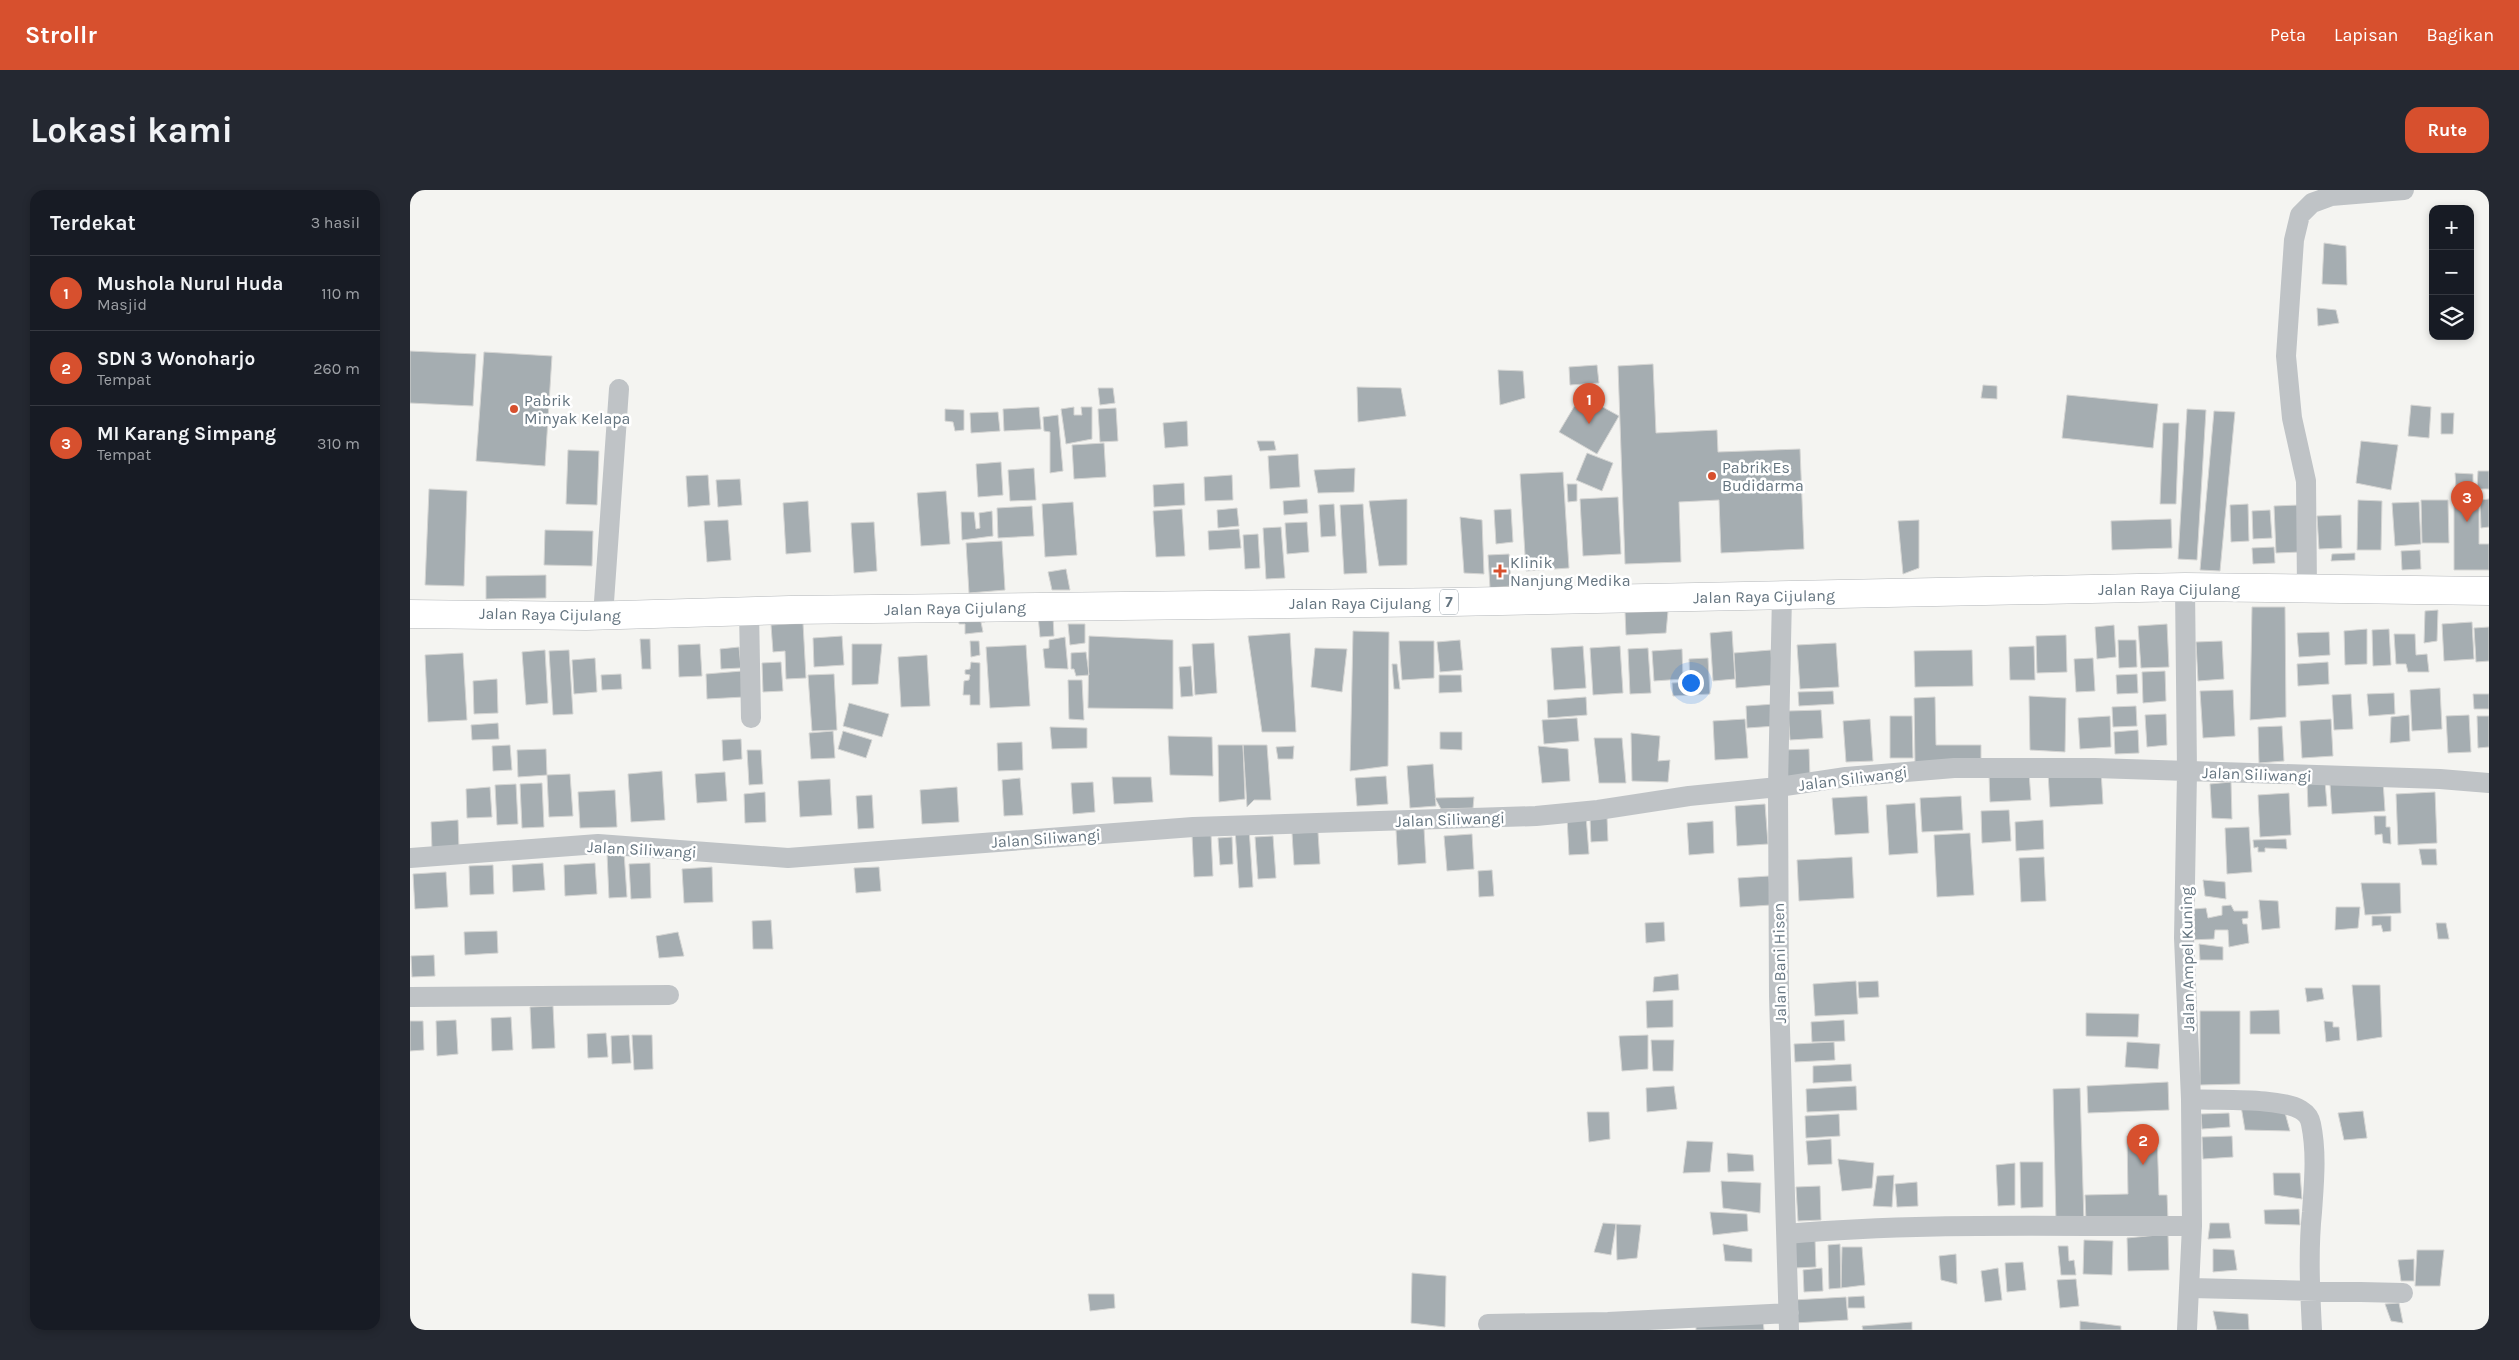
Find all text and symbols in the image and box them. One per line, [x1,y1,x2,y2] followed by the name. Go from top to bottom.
[25,21,97,49] text: Strollr
[2270,24,2306,46] text: Peta
[2334,24,2398,46] text: Lapisan
[2426,24,2494,46] text: Bagikan
[2405,107,2489,153] button: Rute
[30,110,233,151] text: Lokasi kami
[2429,205,2474,340] map controls
[2429,205,2474,250] button: +
[50,211,136,235] text: Terdekat
[311,213,360,232] text: 3 hasil
[2429,250,2474,295] button: −
[97,273,283,295] text: Mushola Nurul Huda
[63,284,69,303] text: 1
[321,284,360,303] text: 110 m
[97,295,147,314] text: Masjid
[2429,295,2474,340] button: layers
[97,348,255,370] text: SDN 3 Wonoharjo
[61,359,71,378] text: 2
[313,359,360,378] text: 260 m
[97,370,151,389] text: Tempat
[1573,383,1605,424] pin: 1
[524,391,630,428] place label: Pabrik Minyak Kelapa
[508,403,520,415] marker: Pabrik Minyak Kelapa
[97,423,276,445] text: MI Karang Simpang
[61,434,71,453] text: 3
[317,434,360,453] text: 310 m
[97,445,151,464] text: Tempat
[1722,458,1804,495] place label: Pabrik Es Budidarma
[1706,470,1718,482] marker: Pabrik Es Budidarma
[2451,481,2483,522] pin: 3
[1510,553,1630,590] place label: Klinik Nanjung Medika
[1494,565,1506,577] marker: Klinik Nanjung Medika
[2098,580,2240,599] street label: Jalan Raya Cijulang
[1693,586,1835,607] street label: Jalan Raya Cijulang
[1440,590,1458,614] road number: 7
[1289,594,1431,613] street label: Jalan Raya Cijulang
[884,598,1026,619] street label: Jalan Raya Cijulang
[479,604,621,625] street label: Jalan Raya Cijulang
[1678,670,1704,696] your location
[1798,762,1909,795] street label: Jalan Siliwangi
[2202,763,2312,786] street label: Jalan Siliwangi
[1395,808,1505,831] street label: Jalan Siliwangi
[991,825,1101,852] street label: Jalan Siliwangi
[587,837,697,862] street label: Jalan Siliwangi
[2177,887,2198,1031] street label: Jalan Ampel Kuning
[1769,902,1790,1024] street label: Jalan Bani Hisen
[2127,1124,2159,1165] pin: 2

